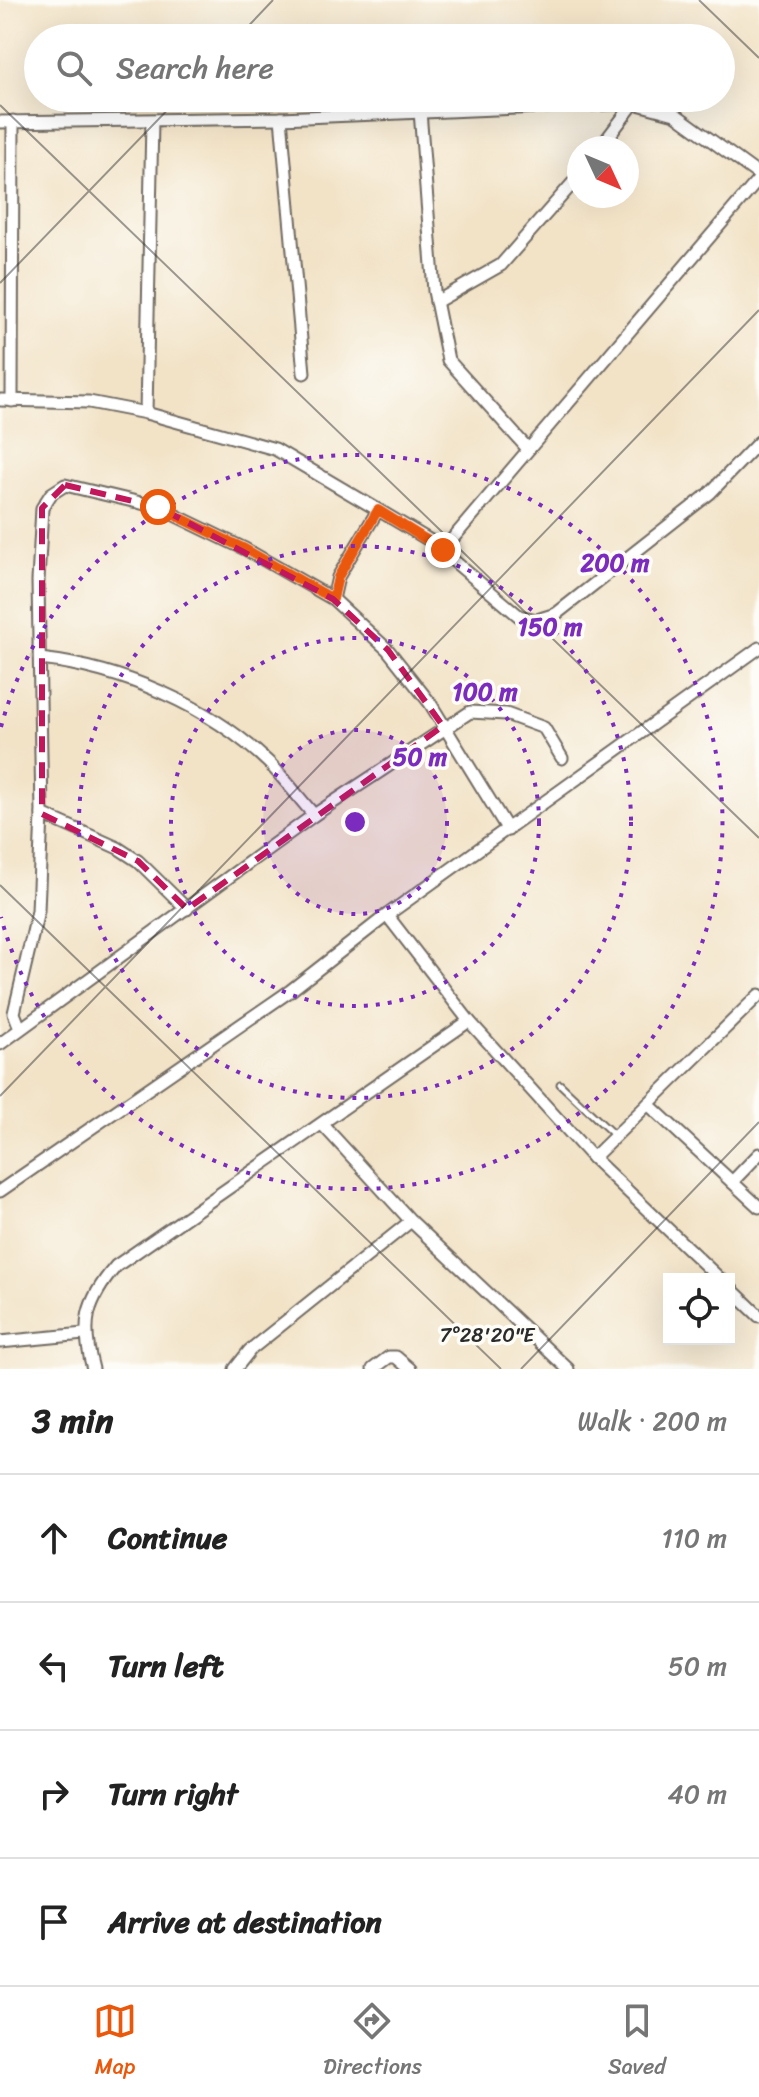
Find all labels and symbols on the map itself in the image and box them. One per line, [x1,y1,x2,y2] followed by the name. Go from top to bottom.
[567,136,639,208] north arrow
[140,489,176,525] route start
[425,532,461,568] route end
[580,542,650,584] text: 200 m
[518,606,583,648] text: 150 m
[452,671,518,713] text: 100 m
[393,736,448,778] text: 50 m
[341,808,369,836] centre of rings
[440,1318,536,1353] text: 7°28'20"E

